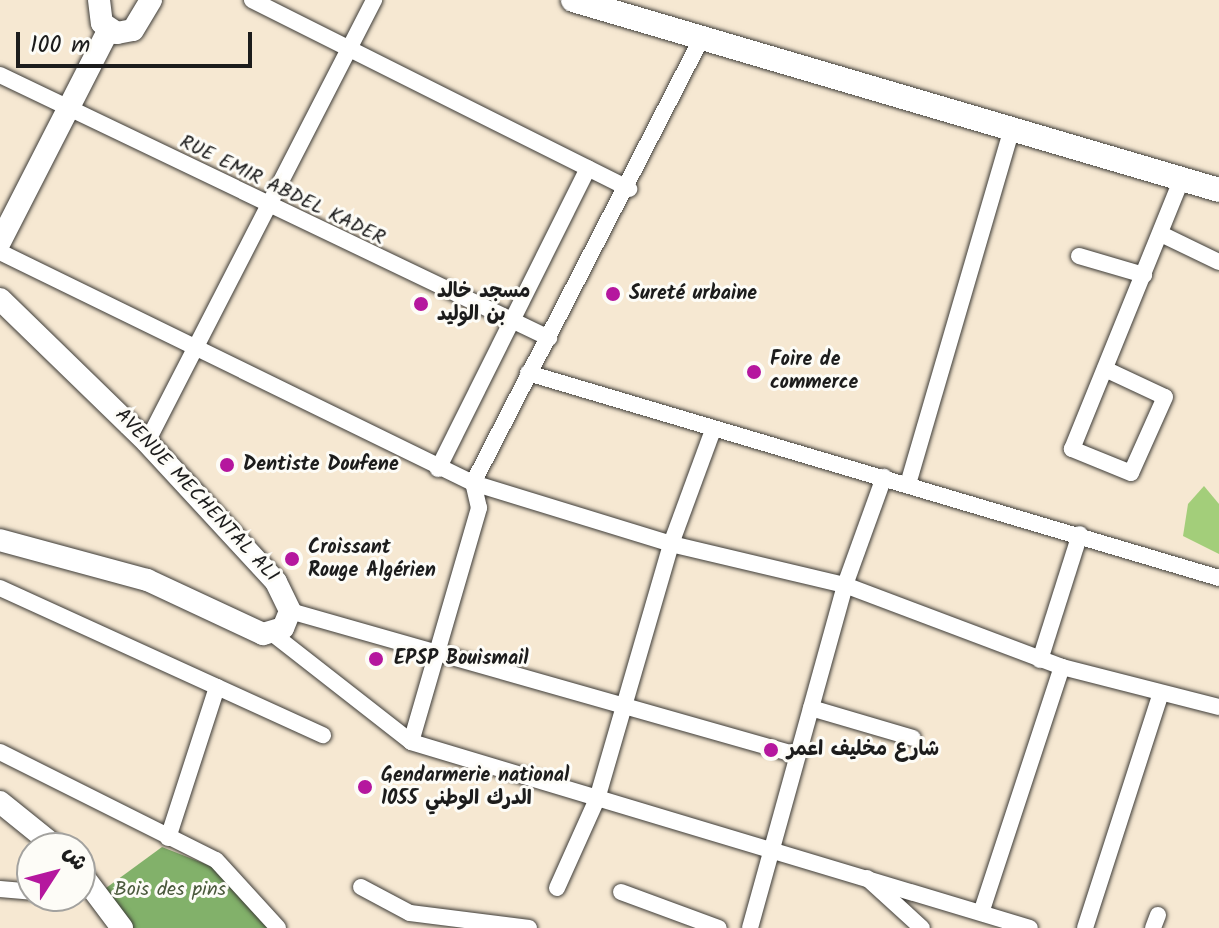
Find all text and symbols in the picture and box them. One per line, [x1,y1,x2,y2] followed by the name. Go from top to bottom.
[20,16,256,66] scale bar
[30,26,90,65] text: 100 m
[175,131,389,251] street label: RUE EMIR ABDEL KADER
[437,280,530,327] place label: مسجد خالد بن الوليد
[629,282,757,306] place label: Sureté urbaine
[604,285,622,303] marker: Sureté urbaine
[412,295,430,313] marker: مسجد خالد بن الوليد
[770,348,858,395] place label: Foire de commerce
[745,363,763,381] marker: Foire de commerce
[109,404,283,588] street label: AVENUE MECHENTAL ALI
[243,453,399,477] place label: Dentiste Doufene
[218,456,236,474] marker: Dentiste Doufene
[308,536,436,583] place label: Croissant Rouge Algérien
[283,550,301,568] marker: Croissant Rouge Algérien
[394,647,529,671] place label: EPSP Bouismail
[365,648,387,670] marker: EPSP Bouismail
[787,738,939,762] place label: شارع مخليف اعمر
[762,741,780,759] marker: شارع مخليف اعمر
[381,764,569,811] place label: Gendarmerie national 1055 الدرك الوطني
[356,778,374,796] marker: Gendarmerie national 1055 الدرك الوطني
[16,832,96,912] north arrow
[53,839,95,879] text: ش
[114,878,226,902] park label: Bois des pins

